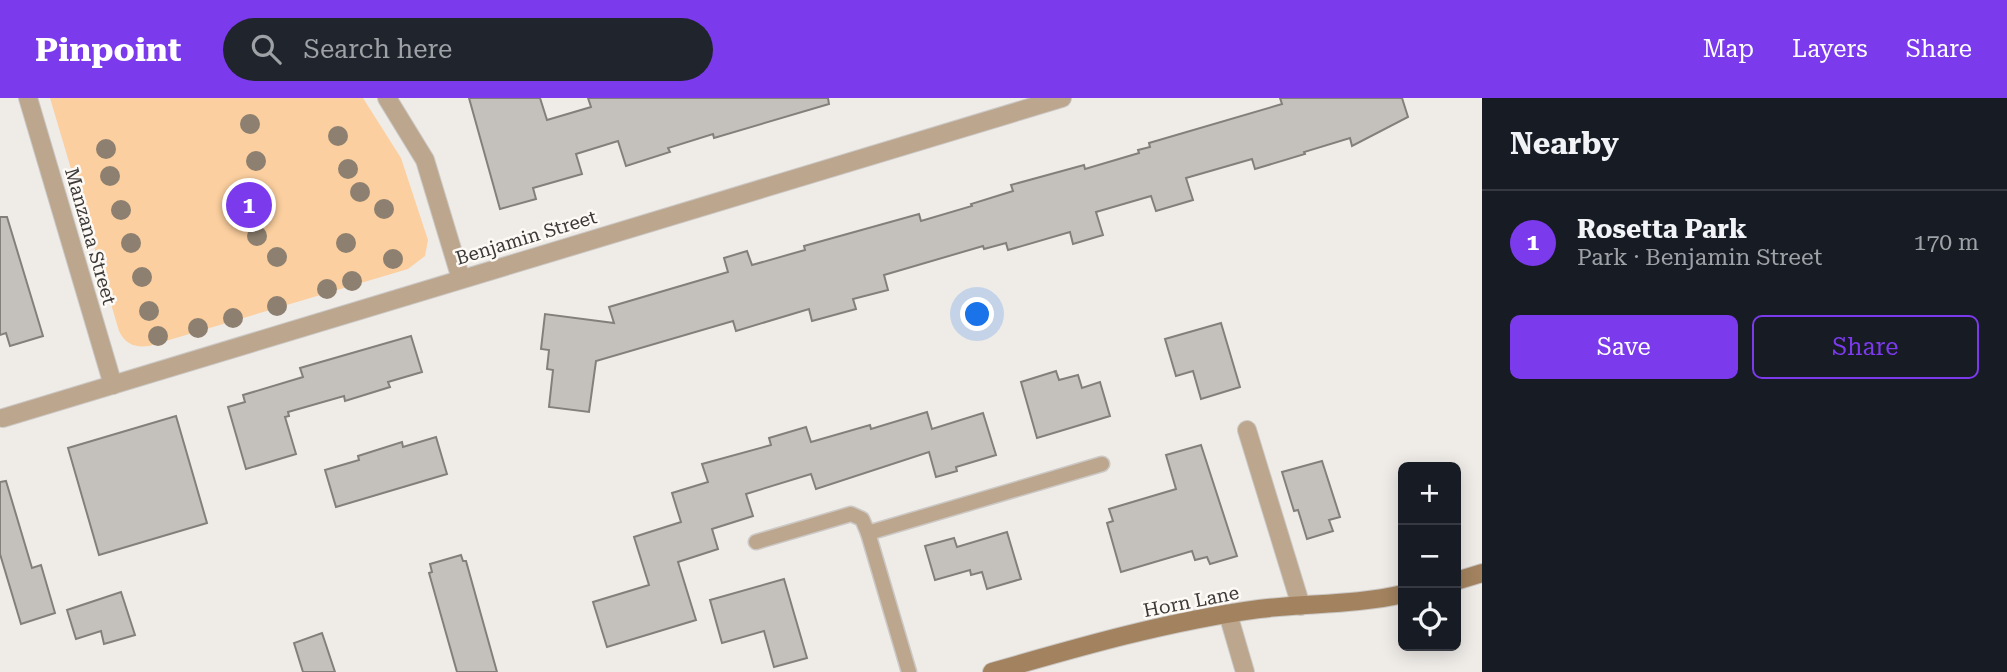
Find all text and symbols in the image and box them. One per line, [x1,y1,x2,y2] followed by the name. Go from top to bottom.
[223,18,713,81] search box
[35,30,181,69] text: Pinpoint
[247,30,285,68] icon: search
[303,34,452,64] text: Search here
[1703,35,1754,63] text: Map
[1792,35,1868,63] text: Layers
[1906,35,1972,63] text: Share
[1510,126,1619,161] text: Nearby
[60,165,121,307] street label: Manzana Street
[226,179,272,231] pin: 1
[453,205,599,270] street label: Benjamin Street
[1577,214,1747,244] text: Rosetta Park
[1527,229,1539,256] text: 1
[1914,229,1979,256] text: 170 m
[1577,244,1822,271] text: Park · Benjamin Street
[960,297,994,331] your location
[1510,315,1738,379] button: Save
[1752,315,1979,379] button: Share
[1398,462,1461,651] map controls
[1398,462,1461,525] button: +
[1398,525,1461,588] button: −
[1141,581,1241,622] street label: Horn Lane
[1398,588,1461,651] button: locate

